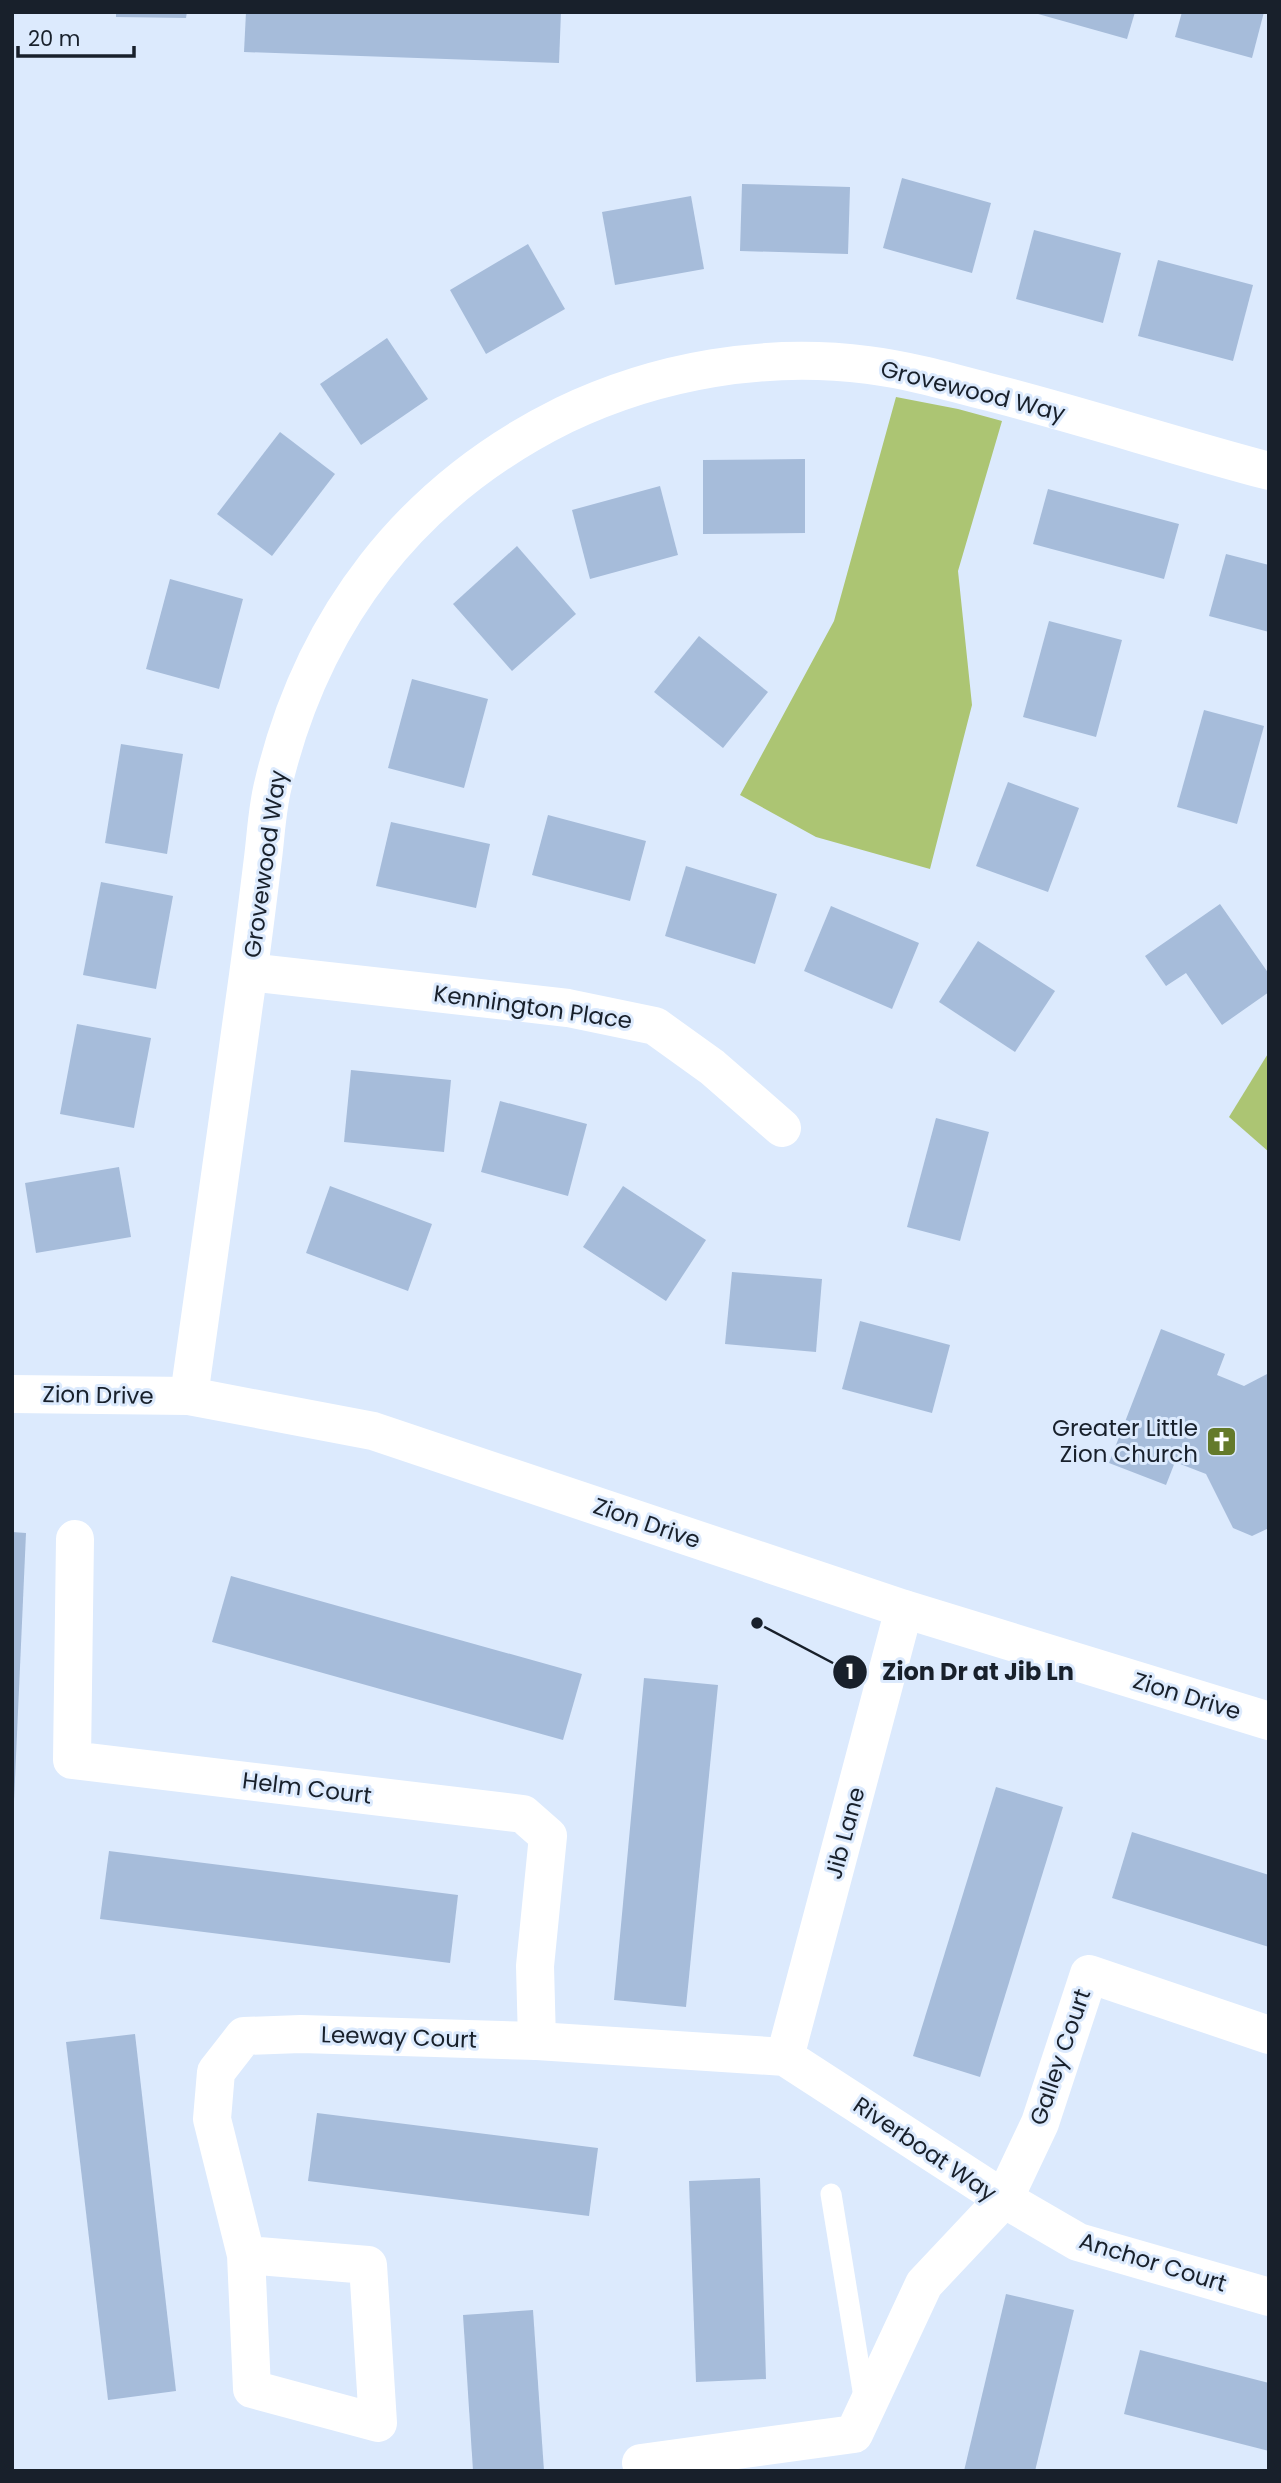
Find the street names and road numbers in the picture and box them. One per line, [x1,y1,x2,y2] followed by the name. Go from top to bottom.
[877,353,1069,429] street label: Grovewood Way
[236,768,294,960] street label: Grovewood Way
[432,977,634,1037] street label: Kennington Place
[42,1378,154,1412] street label: Zion Drive
[589,1490,705,1556] street label: Zion Drive
[1129,1664,1245,1728] street label: Zion Drive
[241,1764,373,1812] street label: Helm Court
[817,1783,873,1883] street label: Jib Lane
[1022,1985,1098,2129] street label: Galley Court
[320,2018,478,2056] street label: Leeway Court
[847,2089,1003,2209] street label: Riverboat Way
[1075,2224,1231,2300] street label: Anchor Court

